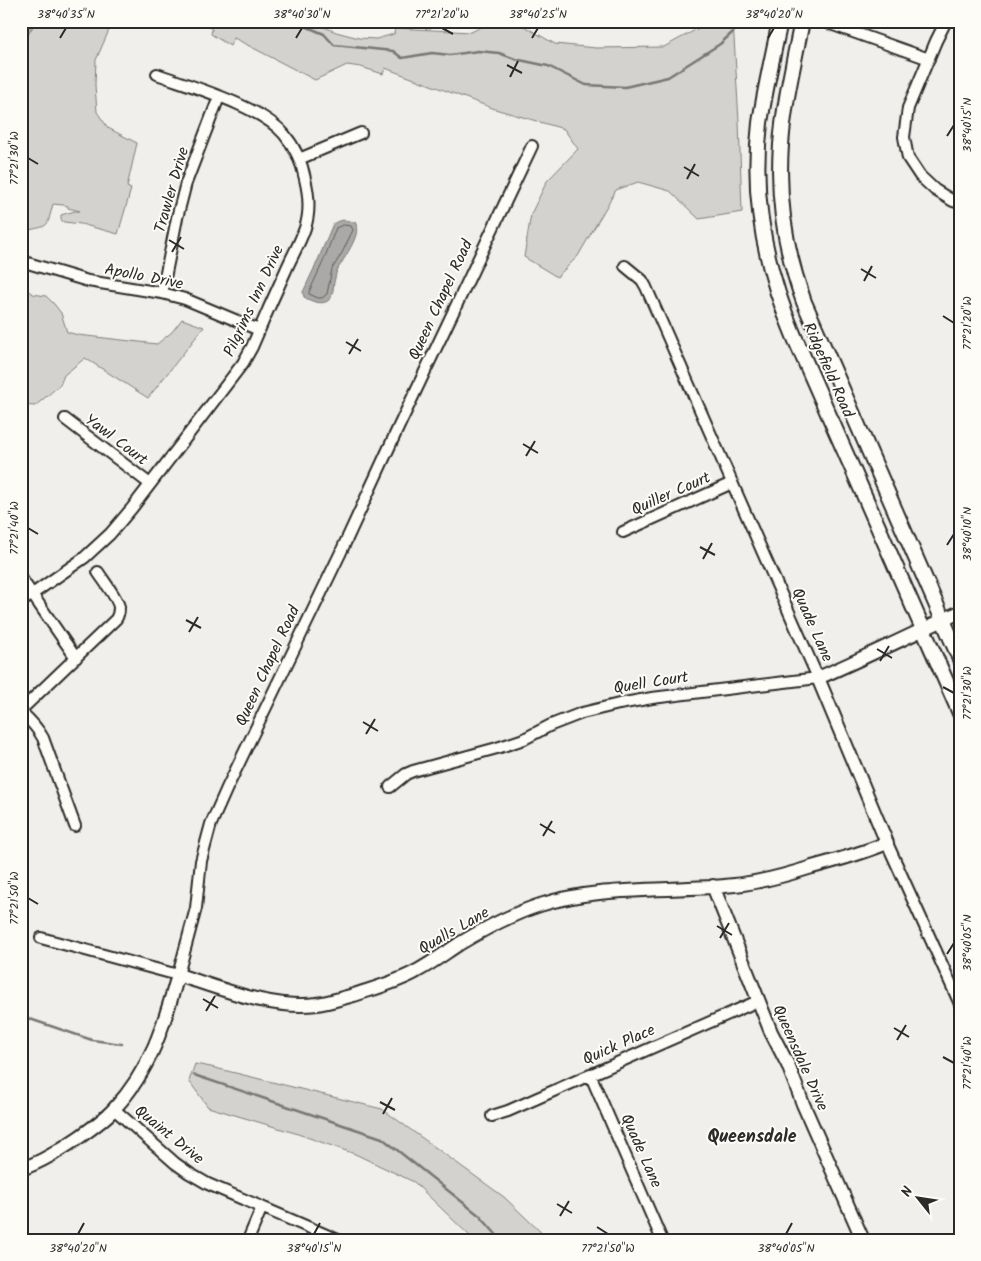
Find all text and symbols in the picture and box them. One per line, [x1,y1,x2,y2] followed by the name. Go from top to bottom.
[37,5,95,24] text: 38°40'35"N
[273,5,331,24] text: 38°40'30"N
[415,5,469,24] text: 77°21'20"W
[509,5,567,24] text: 38°40'25"N
[745,5,803,24] text: 38°40'20"N
[958,98,977,152] text: 38°40'15"N
[5,131,24,185] text: 77°21'30"W
[148,144,196,236] street label: Trawler Drive
[402,235,480,364] street label: Queen Chapel Road
[217,241,291,361] street label: Pilgrims Inn Drive
[103,257,185,297] street label: Apollo Drive
[958,296,977,350] text: 77°21'20"W
[796,318,861,423] street label: Ridgefield Road
[79,408,154,473] street label: Yawl Court
[627,465,715,523] street label: Quiller Court
[5,501,24,555] text: 77°21'40"W
[958,507,977,561] text: 38°40'10"N
[785,584,839,666] street label: Quade Lane
[229,601,307,730] street label: Queen Chapel Road
[612,665,691,701] street label: Quell Court
[958,666,977,720] text: 77°21'30"W
[5,871,24,925] text: 77°21'50"W
[414,901,494,961] street label: Qualls Lane
[958,914,977,972] text: 38°40'05"N
[765,1001,835,1115] street label: Queensdale Drive
[579,1018,659,1072] street label: Quick Place
[958,1036,977,1090] text: 77°21'40"W
[129,1099,209,1171] street label: Quaint Drive
[614,1110,668,1192] street label: Quade Lane
[707,1123,797,1152] district label: Queensdale
[894,1174,944,1224] north arrow
[896,1183,919,1201] text: N
[49,1239,107,1258] text: 38°40'20"N
[287,1239,341,1258] text: 38°40'15"N
[581,1239,635,1258] text: 77°21'50"W
[757,1239,815,1258] text: 38°40'05"N

